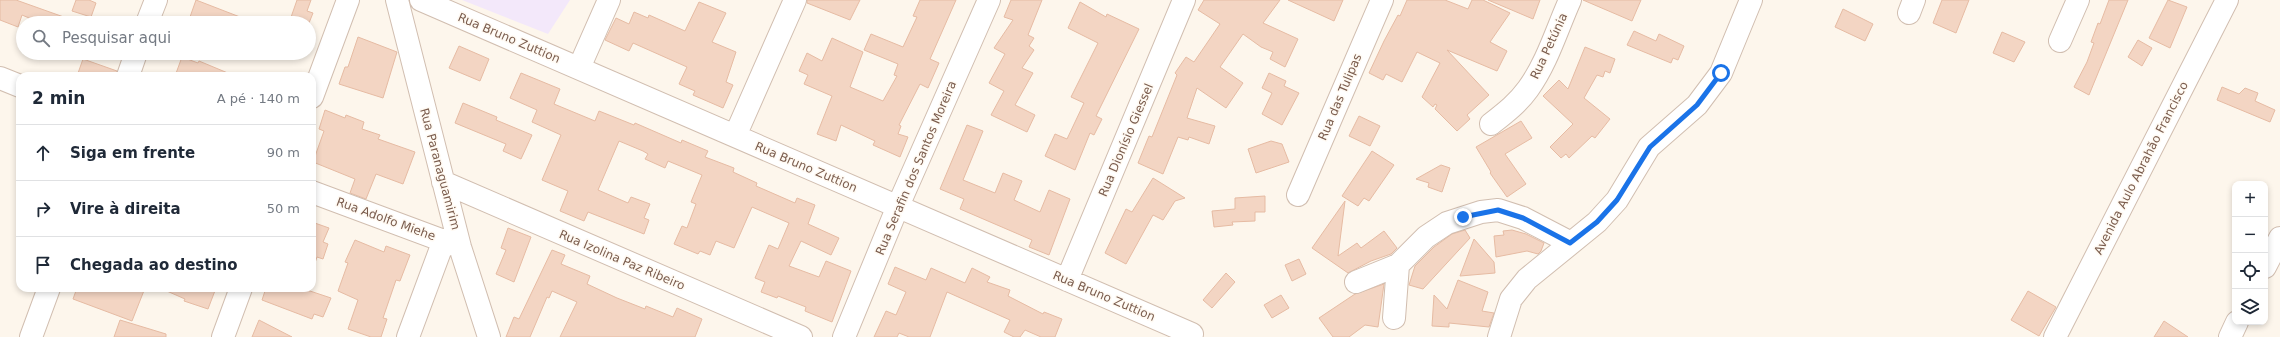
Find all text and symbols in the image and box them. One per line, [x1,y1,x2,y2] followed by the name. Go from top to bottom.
[456,10,562,66] street label: Rua Bruno Zuttion
[1528,11,1570,81] street label: Rua Petúnia
[16,16,316,60] search box
[30,27,52,49] icon: search
[62,29,171,47] text: Pesquisar aqui
[1315,52,1365,142] street label: Rua das Tulipas
[1712,64,1730,82] route start
[873,79,959,257] street label: Rua Serafin dos Santos Moreira
[2091,79,2191,257] street label: Avenida Aulo Abrahão Francisco
[1096,81,1156,199] street label: Rua Dionísio Giessel
[32,88,85,108] text: 2 min
[217,91,300,106] text: A pé · 140 m
[417,107,463,231] street label: Rua Paranaguamirim
[753,139,859,195] street label: Rua Bruno Zuttion
[32,142,54,164] icon: ahead
[70,144,195,162] text: Siga em frente
[267,145,300,160] text: 90 m
[2232,181,2268,325] map controls
[2232,181,2268,217] button: +
[335,195,437,243] street label: Rua Adolfo Miehe
[32,198,54,220] icon: right
[70,200,181,218] text: Vire à direita
[267,201,300,216] text: 50 m
[1454,208,1472,226] route end
[2232,217,2268,253] button: −
[557,227,687,293] street label: Rua Izolina Paz Ribeiro
[2232,253,2268,289] button: locate
[32,254,54,276] icon: arrive
[70,256,238,274] text: Chegada ao destino
[1051,268,1157,324] street label: Rua Bruno Zuttion
[2232,289,2268,325] button: layers

